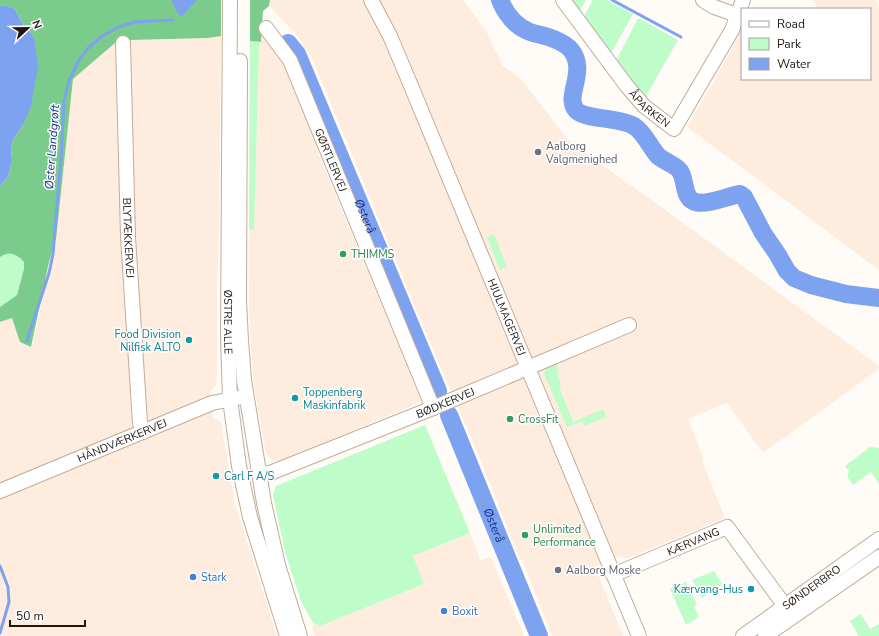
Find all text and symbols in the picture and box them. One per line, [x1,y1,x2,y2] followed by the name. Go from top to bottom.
[8,8,48,48] north arrow
[741,8,871,80] legend
[777,16,805,32] text: Road
[28,18,45,31] text: N
[777,36,802,52] text: Park
[777,56,811,72] text: Water
[625,85,673,131] street label: ÅPARKEN
[41,103,63,190] water label: Øster Landgrøft
[311,126,351,194] street label: GØRTLERVEJ
[545,139,617,167] place label: Aalborg Valgmenighed
[533,147,543,157] marker: Aalborg Valgmenighed
[351,196,379,236] water label: Østerå
[119,197,138,279] street label: BLYTÆKKERVEJ
[351,247,395,262] place label: THIMMS
[338,249,348,259] marker: THIMMS
[484,276,530,358] street label: HJULMAGERVEJ
[221,290,236,355] street label: ØSTRE ALLE
[115,327,181,355] place label: Food Division Nilfisk ALTO
[184,335,194,345] marker: Food Division Nilfisk ALTO
[414,384,477,422] street label: BØDKERVEJ
[303,385,366,413] place label: Toppenberg Maskinfabrik
[290,393,300,403] marker: Toppenberg Maskinfabrik
[518,412,559,427] place label: CrossFit
[505,414,515,424] marker: CrossFit
[75,415,169,466] street label: HÅNDVÆRKERVEJ
[224,469,274,484] place label: Carl F A/S
[211,471,221,481] marker: Carl F A/S
[480,505,508,545] water label: Østerå
[533,522,596,550] place label: Unlimited Performance
[665,524,722,559] street label: KÆRVANG
[520,530,530,540] marker: Unlimited Performance
[779,561,844,613] street label: SØNDERBRO
[566,563,641,578] place label: Aalborg Moske
[553,565,563,575] marker: Aalborg Moske
[201,570,227,585] place label: Stark
[188,572,198,582] marker: Stark
[674,582,743,597] place label: Kærvang-Hus
[746,584,756,594] marker: Kærvang-Hus
[10,602,85,628] scale bar
[452,604,478,619] place label: Boxit
[439,606,449,616] marker: Boxit
[16,608,44,624] text: 50 m

